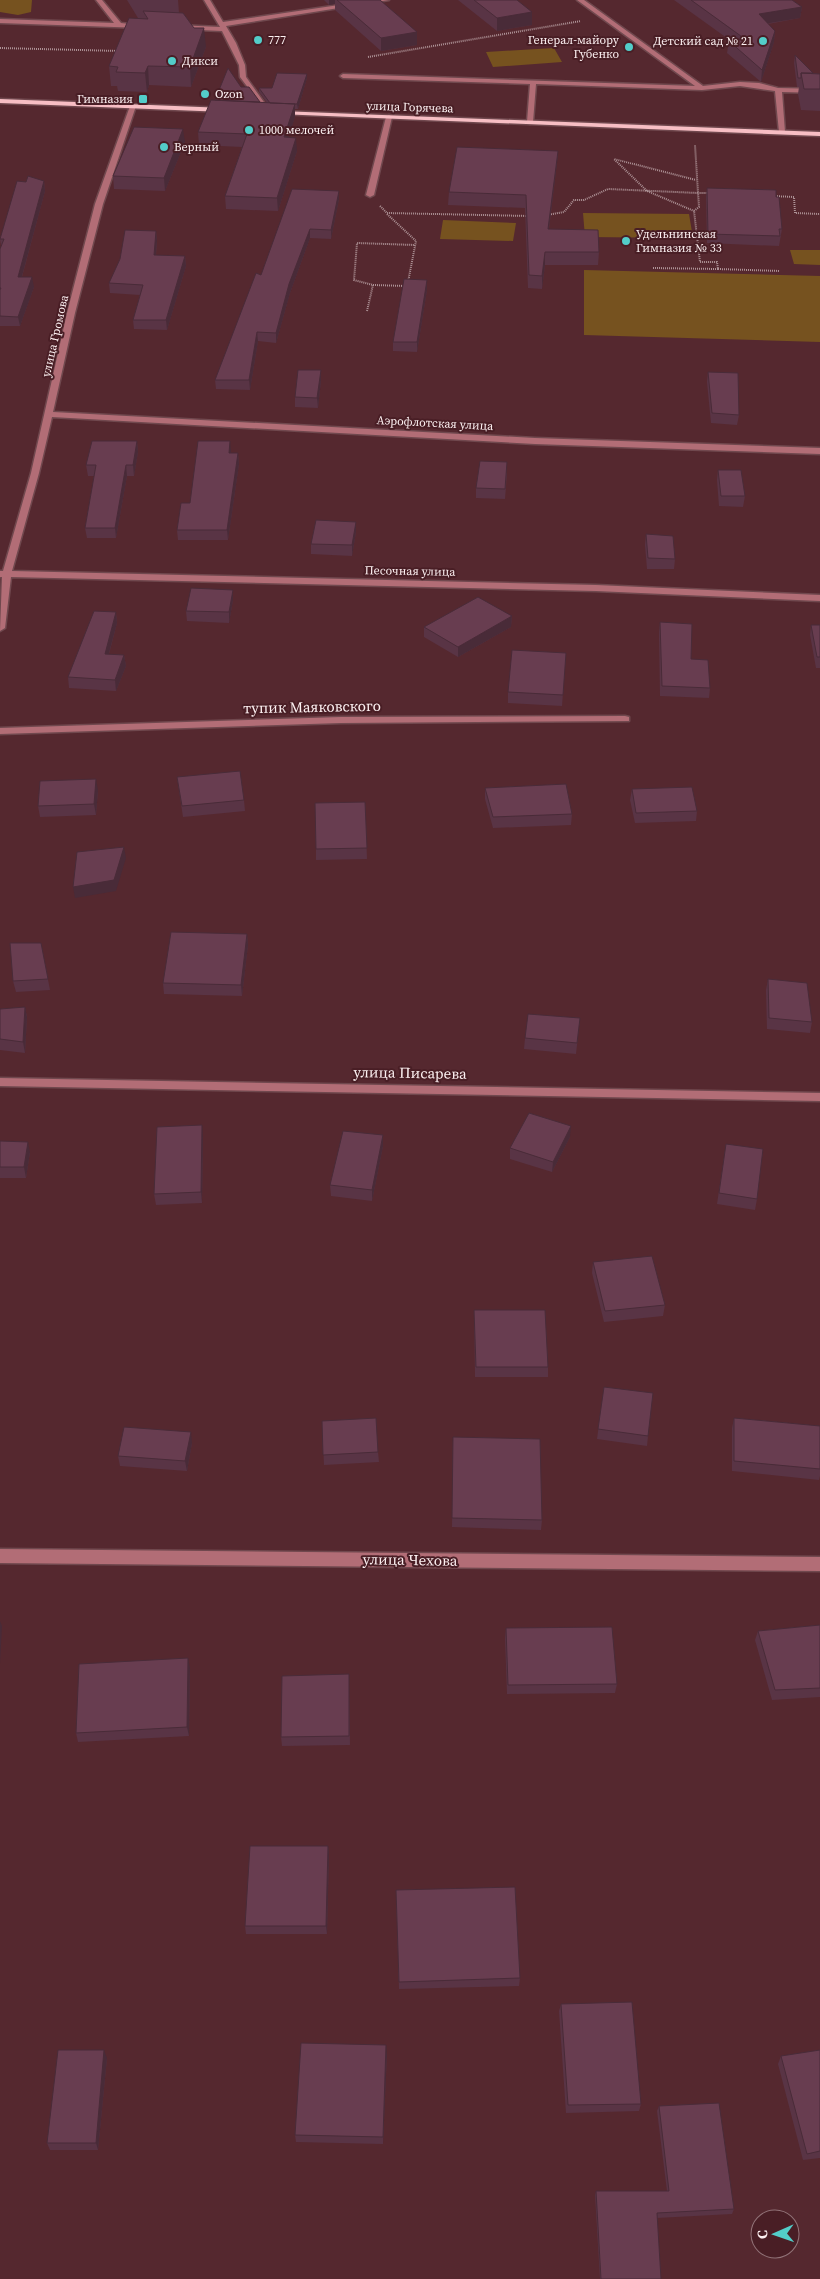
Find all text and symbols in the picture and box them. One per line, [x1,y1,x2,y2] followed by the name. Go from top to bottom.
[268,32,286,48] place label: 777
[528,32,620,62] place label: Генерал-майору Губенко
[653,33,753,49] place label: Детский сад № 21
[252,34,264,46] marker: 777
[757,35,769,47] marker: Детский сад № 21
[623,41,635,53] marker: Генерал-майору Губенко
[182,53,218,69] place label: Дикси
[166,55,178,67] marker: Дикси
[215,86,243,102] place label: Ozon
[199,88,211,100] marker: Ozon
[77,91,133,107] place label: Гимназия
[137,93,149,105] marker: Гимназия
[366,97,455,117] street label: улица Горячева
[259,122,334,138] place label: 1000 мелочей
[243,124,255,136] marker: 1000 мелочей
[174,139,219,155] place label: Верный
[158,141,170,153] marker: Верный
[636,226,722,256] place label: Удельнинская Гимназия № 33
[620,235,632,247] marker: Удельнинская Гимназия № 33
[38,292,72,379] street label: улица Громова
[376,412,495,434] street label: Аэрофлотская улица
[364,562,456,580] street label: Песочная улица
[243,695,381,718] street label: тупик Маяковского
[353,1061,467,1084] street label: улица Писарева
[362,1548,458,1571] street label: улица Чехова
[750,2209,800,2259] north arrow
[752,2229,772,2239] text: С

